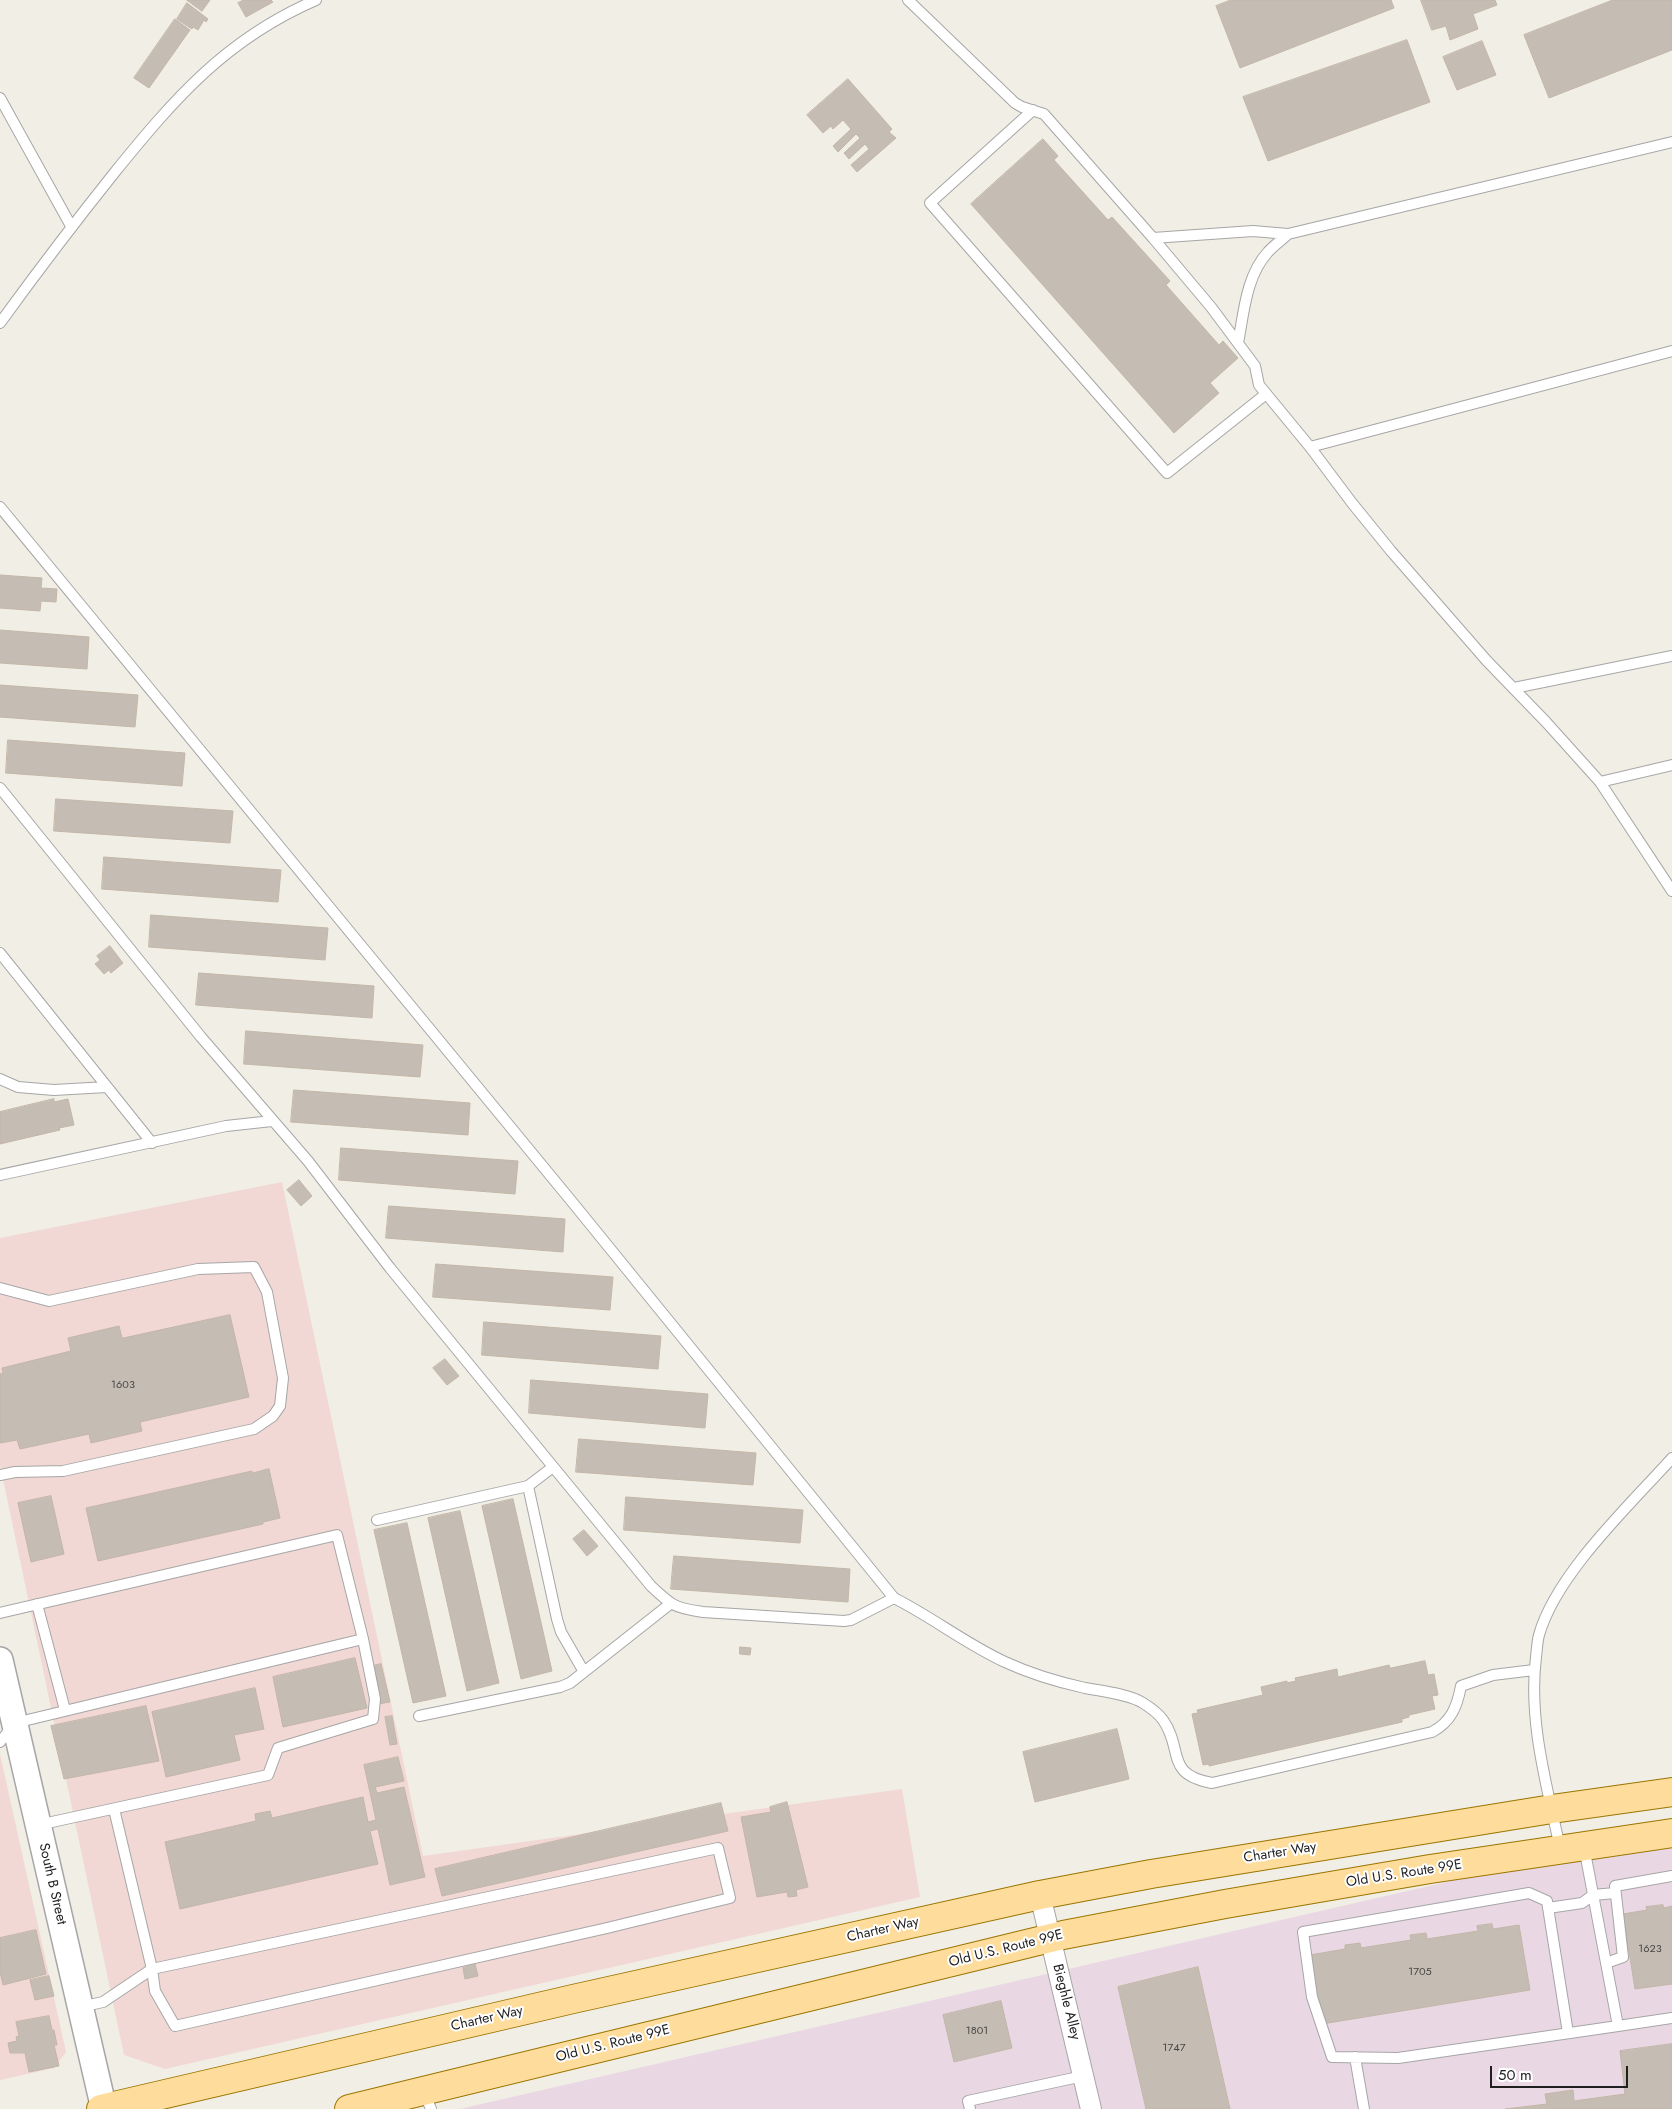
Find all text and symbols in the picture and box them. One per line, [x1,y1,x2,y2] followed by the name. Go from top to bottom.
[111,1378,135,1392] house number: 1603
[1242,1839,1318,1867] street label: Charter Way
[34,1842,70,1926] street label: South B Street
[1345,1857,1463,1891] street label: Old U.S. Route 99E
[845,1914,921,1946] street label: Charter Way
[947,1927,1065,1971] street label: Old U.S. Route 99E
[1638,1942,1662,1956] house number: 1623
[1048,1962,1084,2042] street label: Bieghle Alley
[1408,1965,1432,1979] house number: 1705
[449,2003,525,2035] street label: Charter Way
[554,2022,672,2066] street label: Old U.S. Route 99E
[966,2024,988,2038] house number: 1801
[1163,2041,1185,2055] house number: 1747
[1492,2056,1630,2088] scale bar
[1498,2064,1532,2086] text: 50 m

